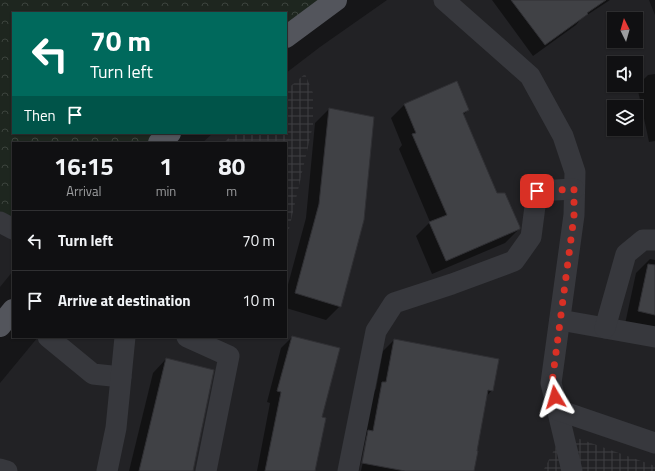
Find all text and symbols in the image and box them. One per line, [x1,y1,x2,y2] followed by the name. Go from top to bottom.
[607,12,643,48] north arrow
[607,12,643,136] map controls
[90,19,151,62] text: 70 m
[24,28,76,80] icon: left
[607,56,643,92] button: sound
[90,58,153,85] text: Turn left
[607,100,643,136] button: layers
[24,104,56,127] text: Then
[64,104,86,126] icon: arrive
[54,148,114,184] text: 16:15
[159,148,173,184] text: 1
[218,148,245,184] text: 80
[520,174,554,208] pin
[526,180,548,202] icon: arrive
[66,181,101,201] text: Arrival
[156,181,176,201] text: min
[226,181,237,201] text: m
[58,229,113,252] text: Turn left
[242,229,275,252] text: 70 m
[24,230,46,252] icon: left
[58,289,191,312] text: Arrive at destination
[242,289,275,312] text: 10 m
[24,290,46,312] icon: arrive
[534,376,576,418] position arrow

